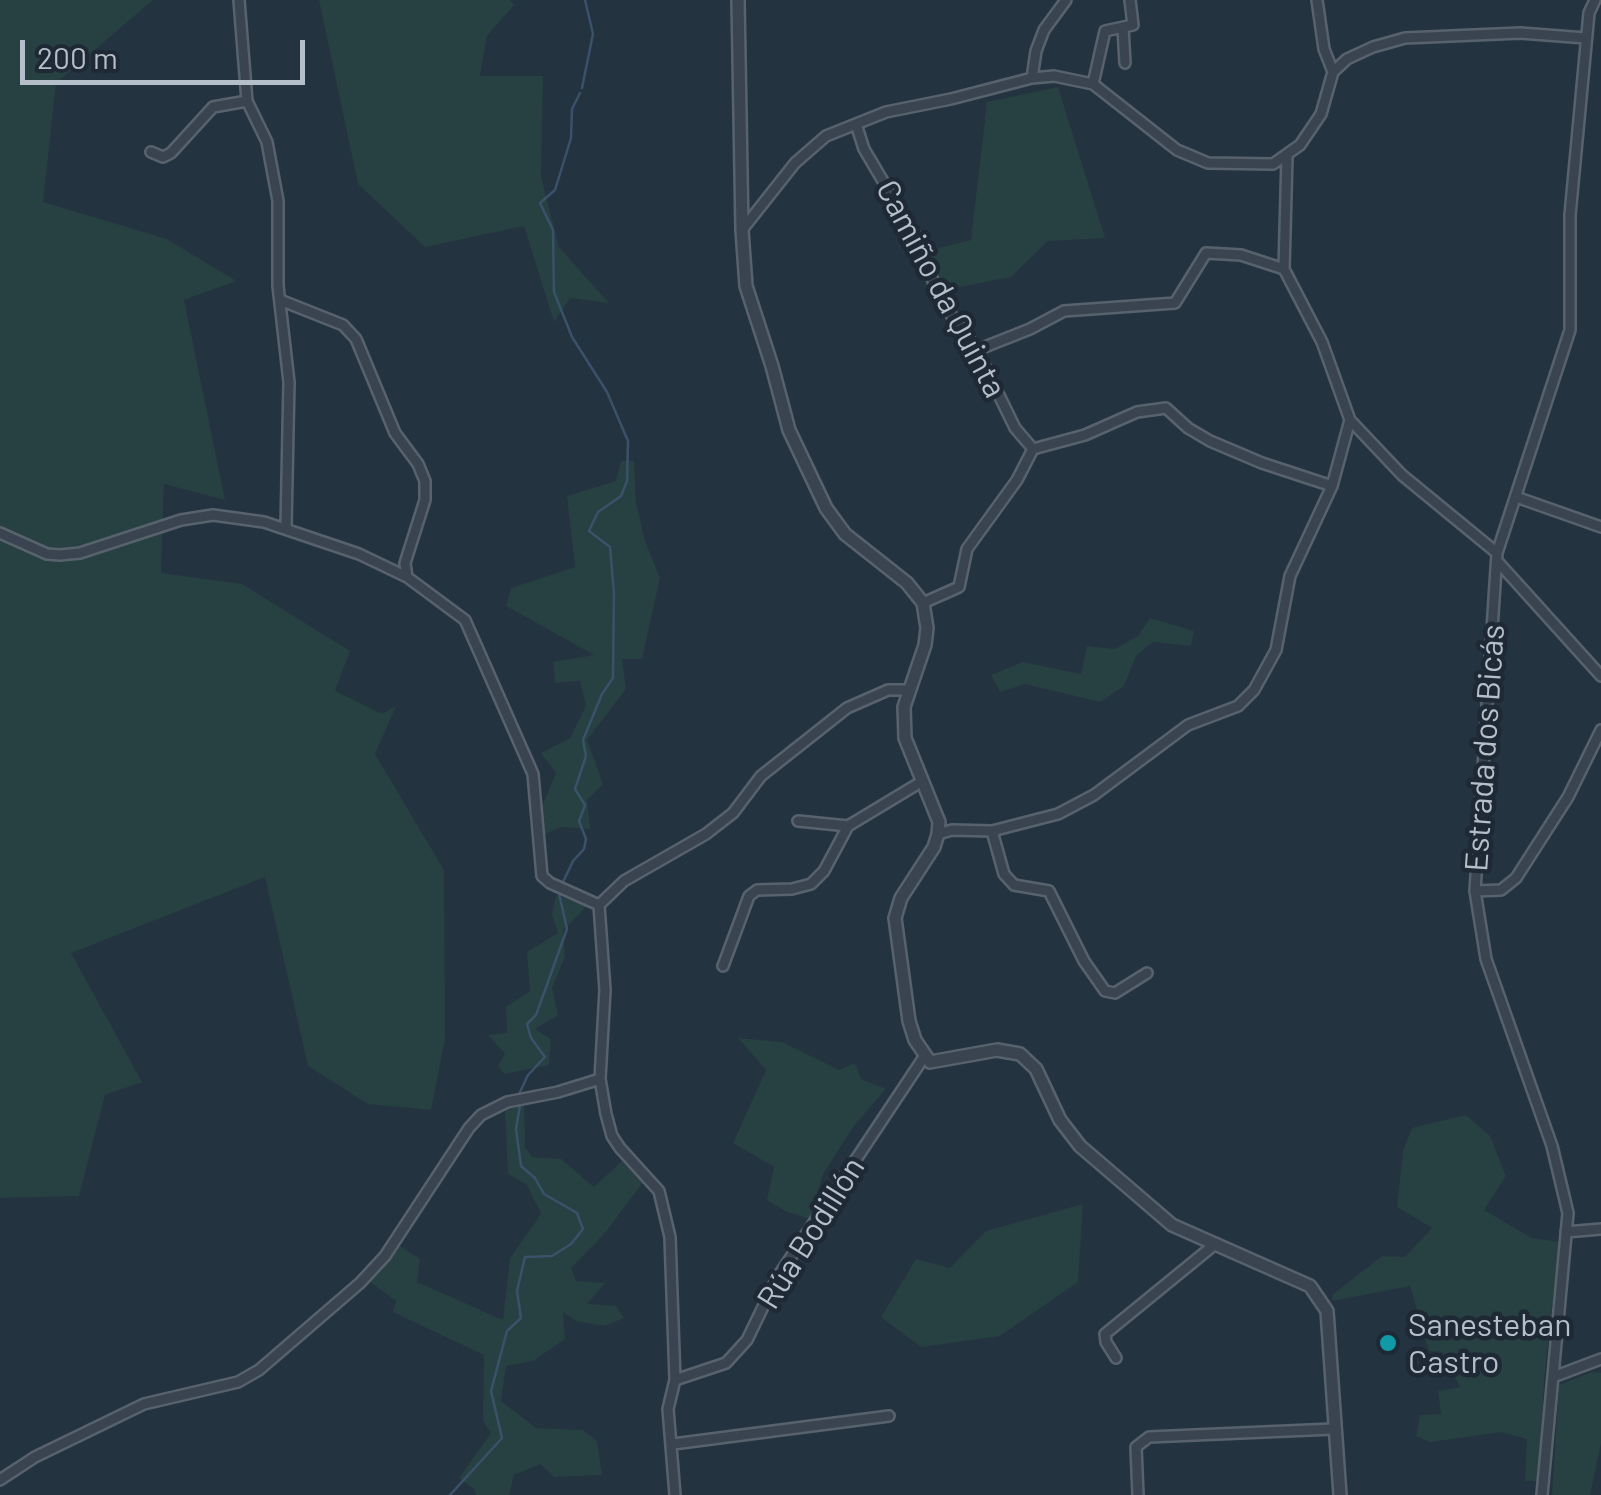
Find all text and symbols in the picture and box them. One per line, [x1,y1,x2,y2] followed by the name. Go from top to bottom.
[25,20,310,82] scale bar
[37,39,118,75] text: 200 m
[868,174,1014,404] street label: Camiño da Quinta
[1457,623,1513,873] street label: Estrada dos Bicás
[749,1150,873,1316] street label: Rúa Bodillón
[1408,1306,1571,1381] place label: Sanesteban Castro
[1377,1332,1399,1354] marker: Sanesteban Castro

